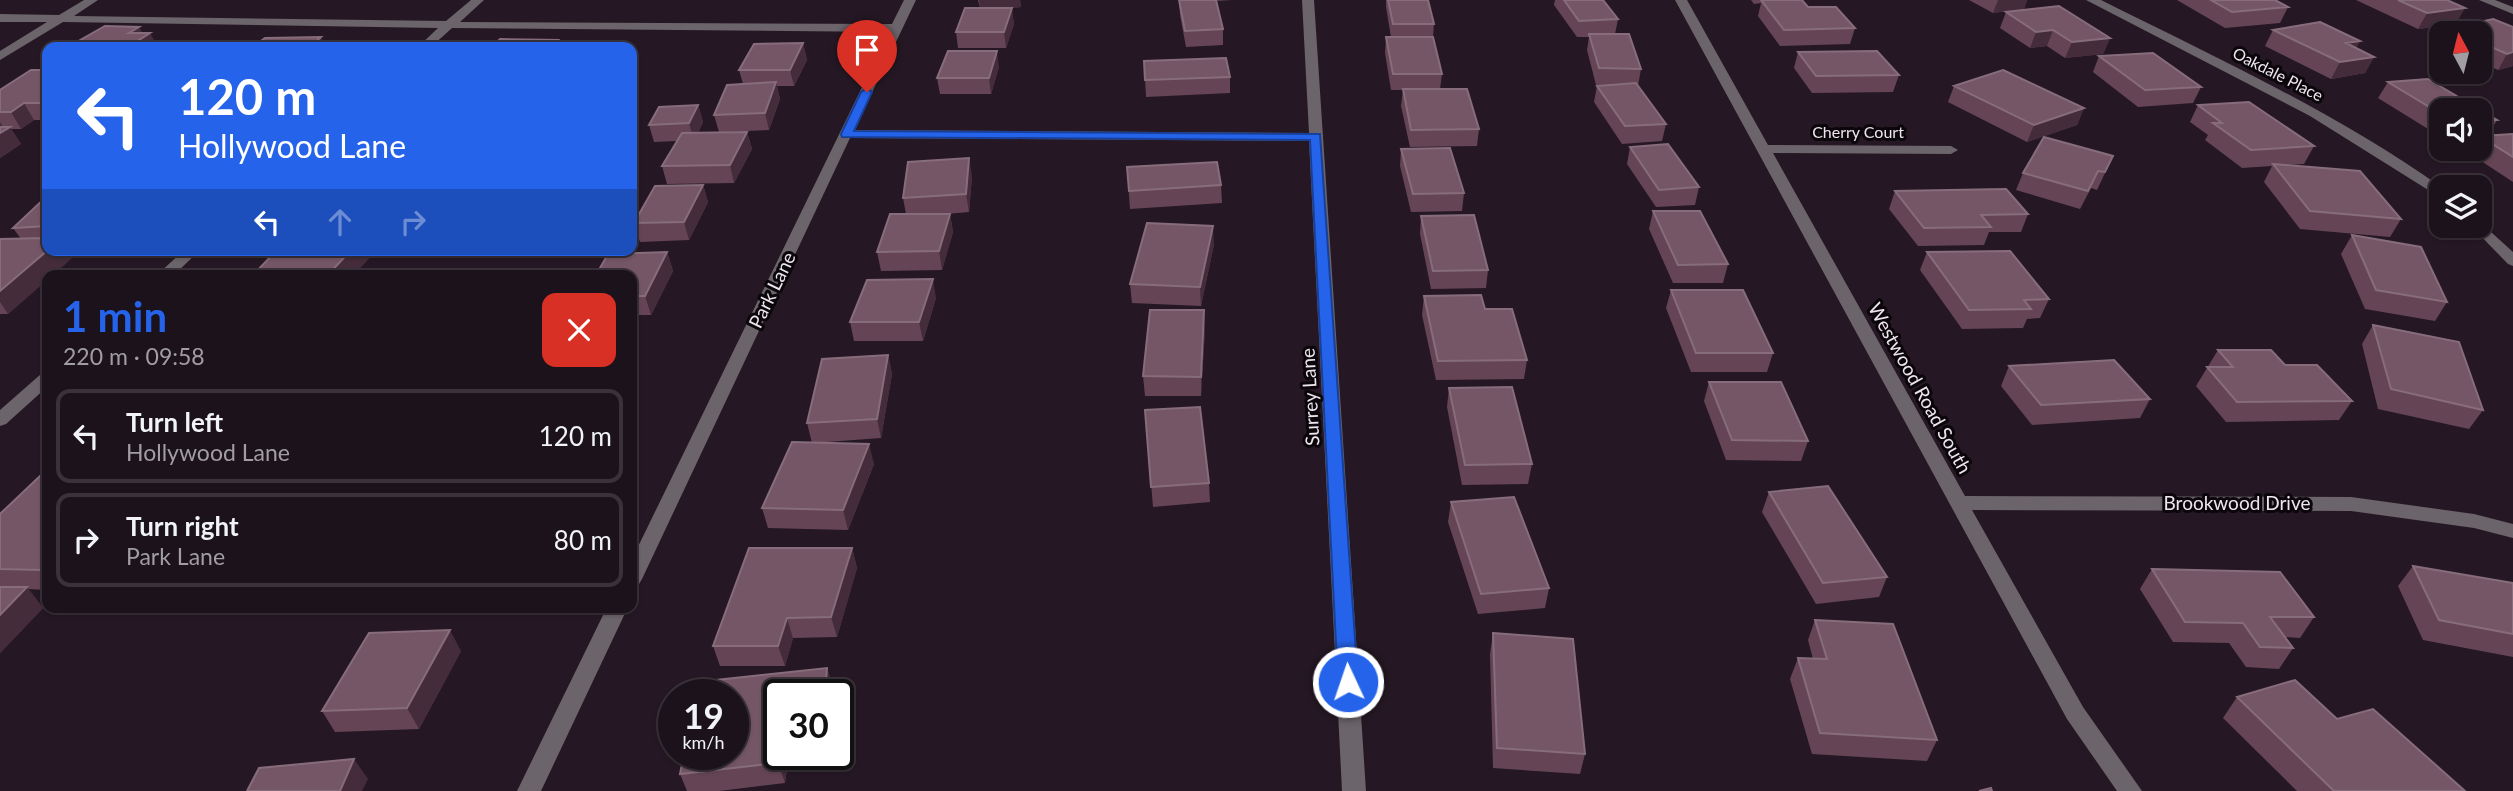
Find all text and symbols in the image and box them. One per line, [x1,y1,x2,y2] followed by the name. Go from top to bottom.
[837,20,897,92] pin
[2429,21,2492,84] north arrow
[2429,21,2492,238] map controls
[848,31,886,69] icon: arrive
[2230,43,2327,104] street label: Oakdale Place
[178,67,316,125] text: 120 m
[63,70,154,161] icon: left
[2429,98,2492,161] button: sound
[1812,122,1904,141] street label: Cherry Court
[178,126,406,165] text: Hollywood Lane
[2429,175,2492,238] button: layers
[248,203,286,241] icon: left
[321,203,359,241] icon: ahead
[394,203,432,241] icon: right
[743,248,800,332] street label: Park Lane
[63,291,167,341] text: 1 min
[542,293,616,367] button: close
[1864,298,1977,477] street label: Westwood Road South
[63,342,205,370] text: 220 m · 09:58
[1295,348,1324,447] street label: Surrey Lane
[126,406,223,438] text: Turn left
[67,417,105,455] icon: left
[539,420,612,452] text: 120 m
[126,438,290,466] text: Hollywood Lane
[2164,491,2310,514] street label: Brookwood Drive
[126,510,239,542] text: Turn right
[67,521,105,559] icon: right
[554,524,612,556] text: 80 m
[126,542,225,570] text: Park Lane
[1311,645,1385,719] position arrow
[763,679,854,770] speed limit sign: 30
[683,694,724,736] text: 19
[682,731,725,753] text: km/h

